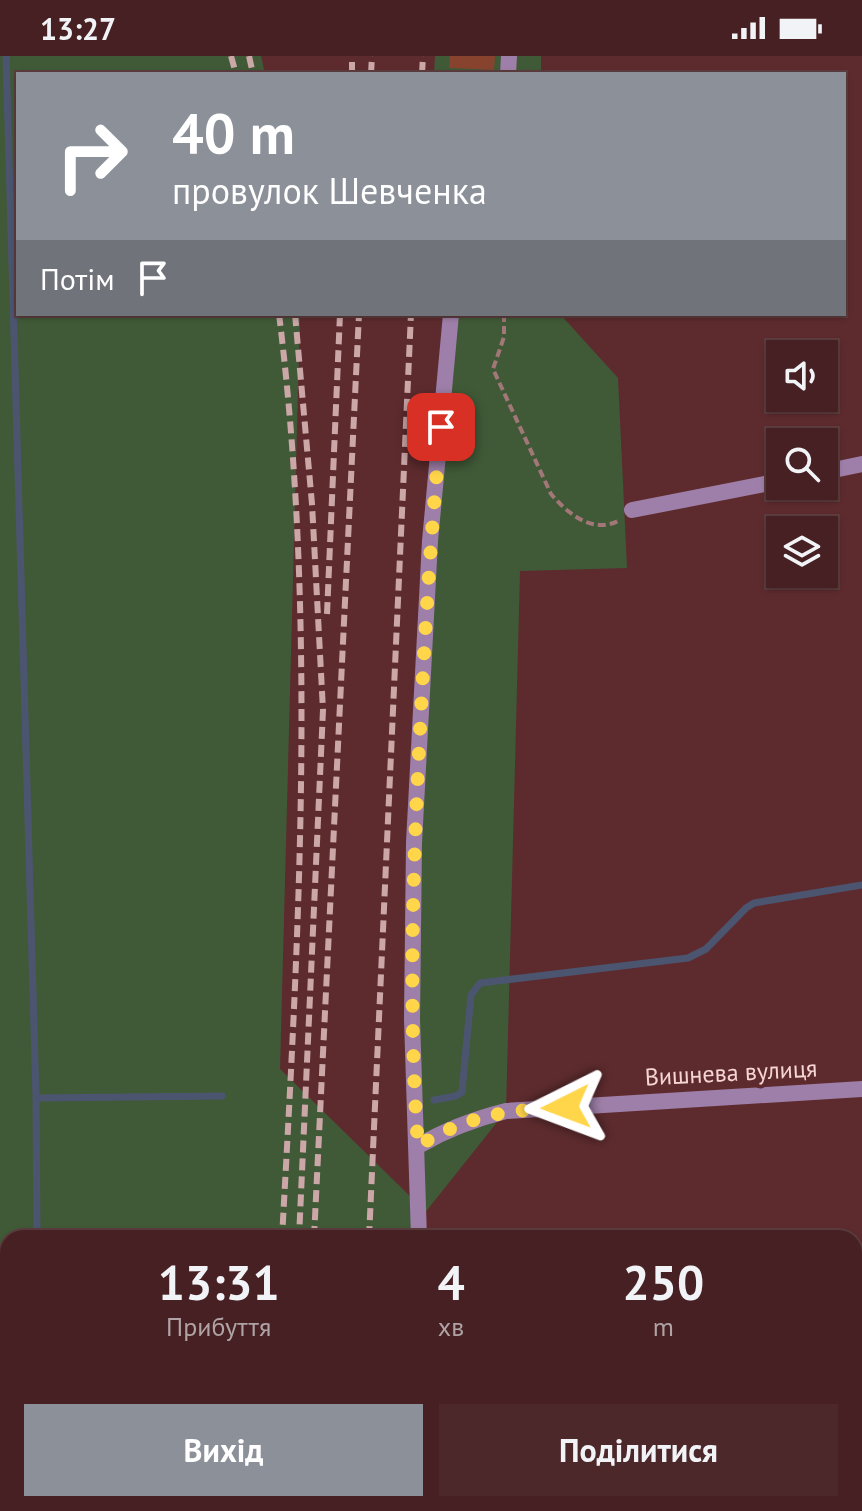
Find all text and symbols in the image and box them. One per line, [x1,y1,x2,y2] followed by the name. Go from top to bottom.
[40,9,116,48] text: 13:27
[172,97,295,169] text: 40 m
[40,104,144,208] icon: right
[172,167,487,214] text: провулок Шевченка
[131,256,175,300] icon: arrive
[40,259,115,298] text: Потім
[766,340,838,588] map controls
[766,340,838,412] button: sound
[407,393,475,461] pin
[419,405,463,449] icon: arrive
[766,428,838,500] button: search
[766,516,838,588] button: layers
[644,1053,818,1093] street label: Вишнева вулиця
[524,1065,608,1149] position arrow
[158,1251,280,1313] text: 13:31
[437,1251,465,1313] text: 4
[622,1251,704,1313] text: 250
[166,1310,271,1343] text: Прибуття
[438,1310,464,1343] text: хв
[653,1310,674,1343] text: m
[24,1404,423,1496] button: Вихід
[439,1404,838,1496] button: Поділитися

